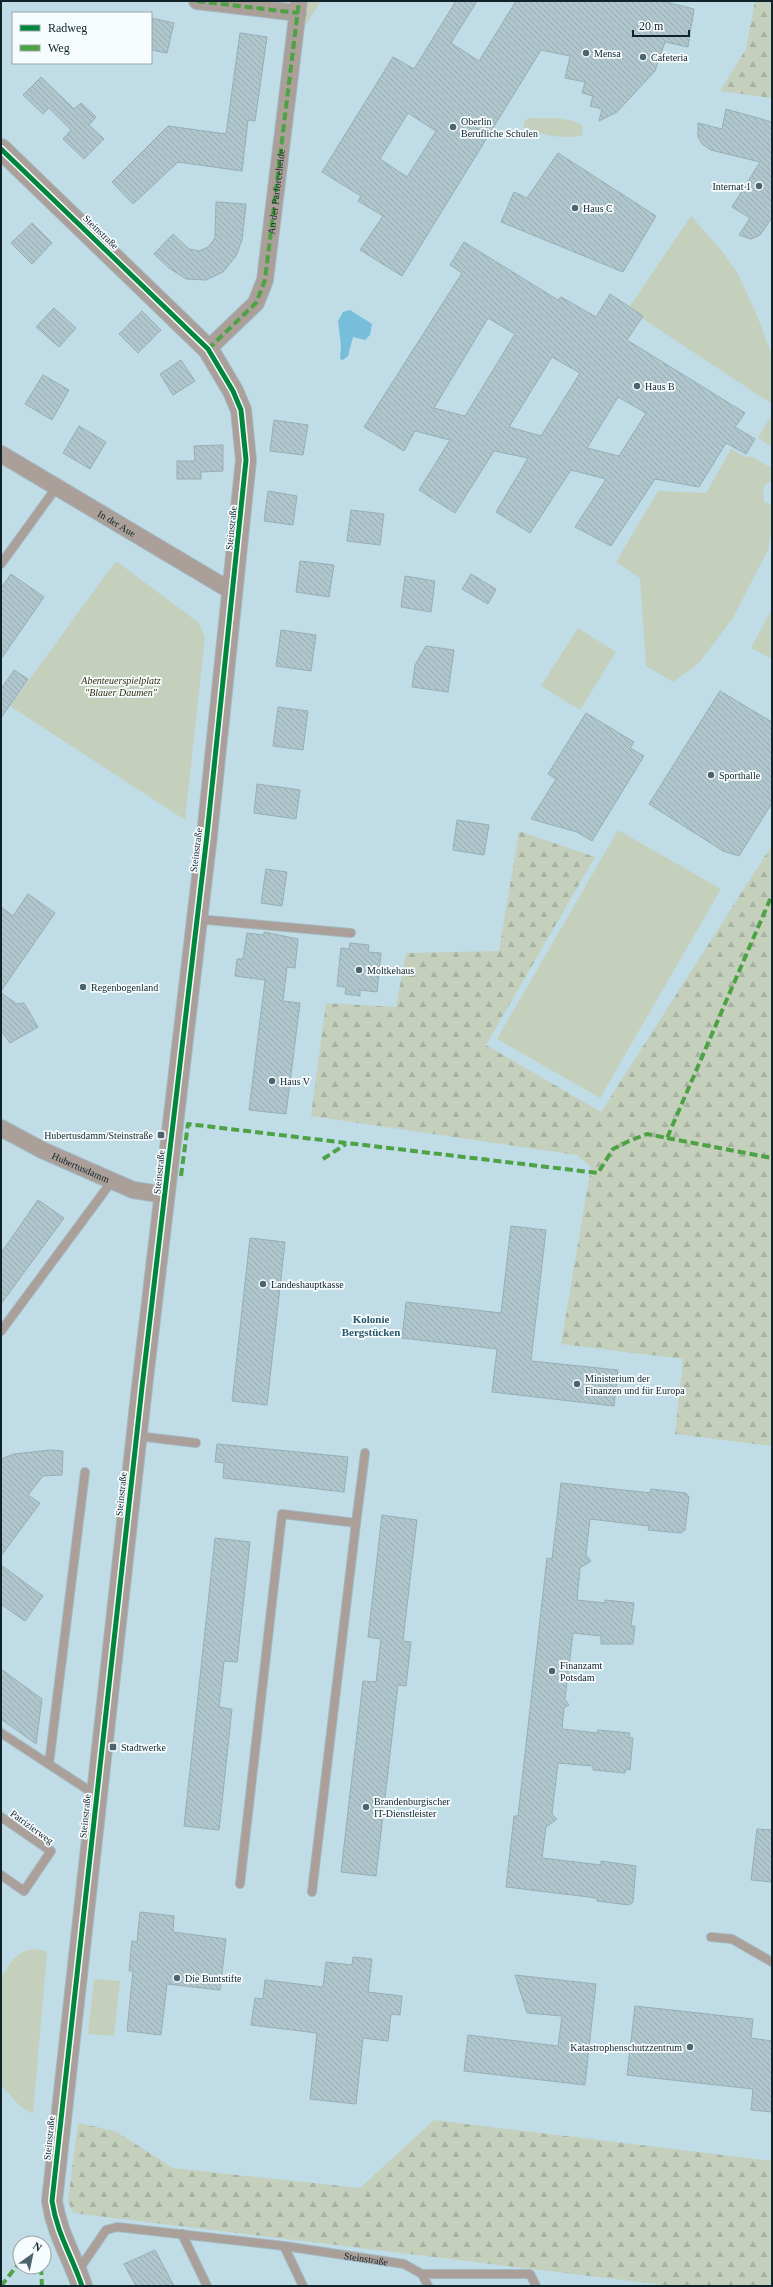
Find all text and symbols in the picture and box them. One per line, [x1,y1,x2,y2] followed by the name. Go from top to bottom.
[12,12,152,64] legend
[633,12,689,38] scale bar
[639,19,664,33] text: 20 m
[48,21,87,35] text: Radweg
[48,41,70,55] text: Weg
[581,48,591,58] marker: Mensa
[594,48,621,59] place label: Mensa
[638,52,648,62] marker: Cafeteria
[651,52,688,63] place label: Cafeteria
[461,116,538,139] place label: Oberlin Berufliche Schulen
[448,122,458,132] marker: Oberlin Berufliche Schulen
[265,148,286,235] street label: An der Parforceheide
[712,181,751,192] place label: Internat 1
[754,181,764,191] marker: Internat 1
[570,203,580,213] marker: Haus C
[583,203,613,214] place label: Haus C
[81,213,121,252] street label: Steinstraße
[632,381,642,391] marker: Haus B
[645,381,675,392] place label: Haus B
[223,505,239,551] street label: Steinstraße
[96,507,138,539] street label: In der Aue
[80,675,161,698] park label: Abenteuerspielplatz "Blauer Daumen"
[706,770,716,780] marker: Sporthalle
[719,770,761,781] place label: Sporthalle
[188,827,204,873] street label: Steinstraße
[354,965,364,975] marker: Moltkehaus
[367,965,414,976] place label: Moltkehaus
[78,982,88,992] marker: Regenbogenland
[91,982,158,993] place label: Regenbogenland
[267,1076,277,1086] marker: Haus V
[280,1076,311,1087] place label: Haus V
[44,1130,154,1141] place label: Hubertusdamm/Steinstraße
[156,1130,166,1140] marker: Hubertusdamm/Steinstraße
[151,1149,167,1195] street label: Steinstraße
[50,1150,112,1185] street label: Hubertusdamm
[258,1279,268,1289] marker: Landeshauptkasse
[271,1279,344,1290] place label: Landeshauptkasse
[342,1313,400,1338] district label: Kolonie Bergstücken
[585,1373,685,1396] place label: Ministerium der Finanzen und für Europa
[572,1379,582,1389] marker: Ministerium der Finanzen und für Europa
[113,1471,129,1517] street label: Steinstraße
[560,1660,602,1683] place label: Finanzamt Potsdam
[547,1666,557,1676] marker: Finanzamt Potsdam
[108,1742,118,1752] marker: Stadtwerke
[121,1742,167,1753] place label: Stadtwerke
[77,1793,93,1839] street label: Steinstraße
[374,1796,451,1819] place label: Brandenburgischer IT-Dienstleister
[361,1802,371,1812] marker: Brandenburgischer IT-Dienstleister
[8,1808,56,1846] street label: Patrizierweg
[172,1973,182,1983] marker: Die Buntstifte
[185,1973,242,1984] place label: Die Buntstifte
[570,2042,682,2053] place label: Katastrophenschutzzentrum
[685,2042,695,2052] marker: Katastrophenschutzzentrum
[41,2115,57,2161] street label: Steinstraße
[12,2235,52,2275] north arrow
[31,2239,44,2254] text: N
[343,2250,389,2267] street label: Steinstraße

